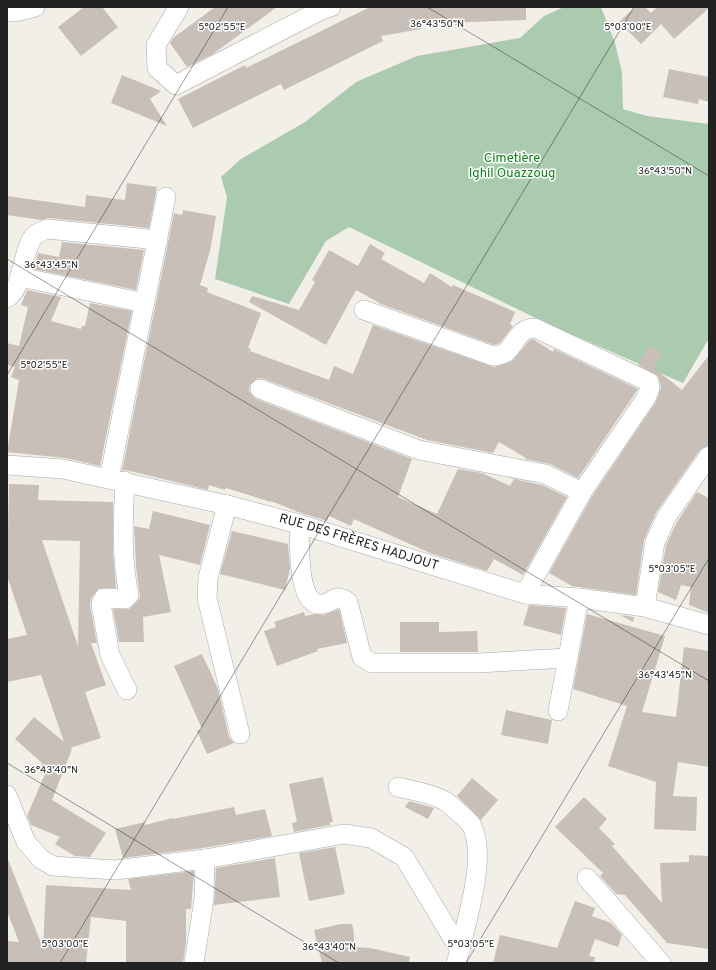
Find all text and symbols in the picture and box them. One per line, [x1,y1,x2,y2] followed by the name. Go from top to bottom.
[410,18,464,31] text: 36°43'50"N
[198,21,246,34] text: 5°02'55"E
[604,21,652,34] text: 5°03'00"E
[469,151,555,182] park label: Cimetière Ighil Ouazzoug
[638,165,692,178] text: 36°43'50"N
[24,259,78,272] text: 36°43'45"N
[20,359,68,372] text: 5°02'55"E
[277,511,440,575] street label: RUE DES FRÈRES HADJOUT
[648,563,696,576] text: 5°03'05"E
[638,669,692,682] text: 36°43'45"N
[24,764,78,777] text: 36°43'40"N
[41,938,89,951] text: 5°03'00"E
[447,938,495,951] text: 5°03'05"E
[302,941,356,954] text: 36°43'40"N

